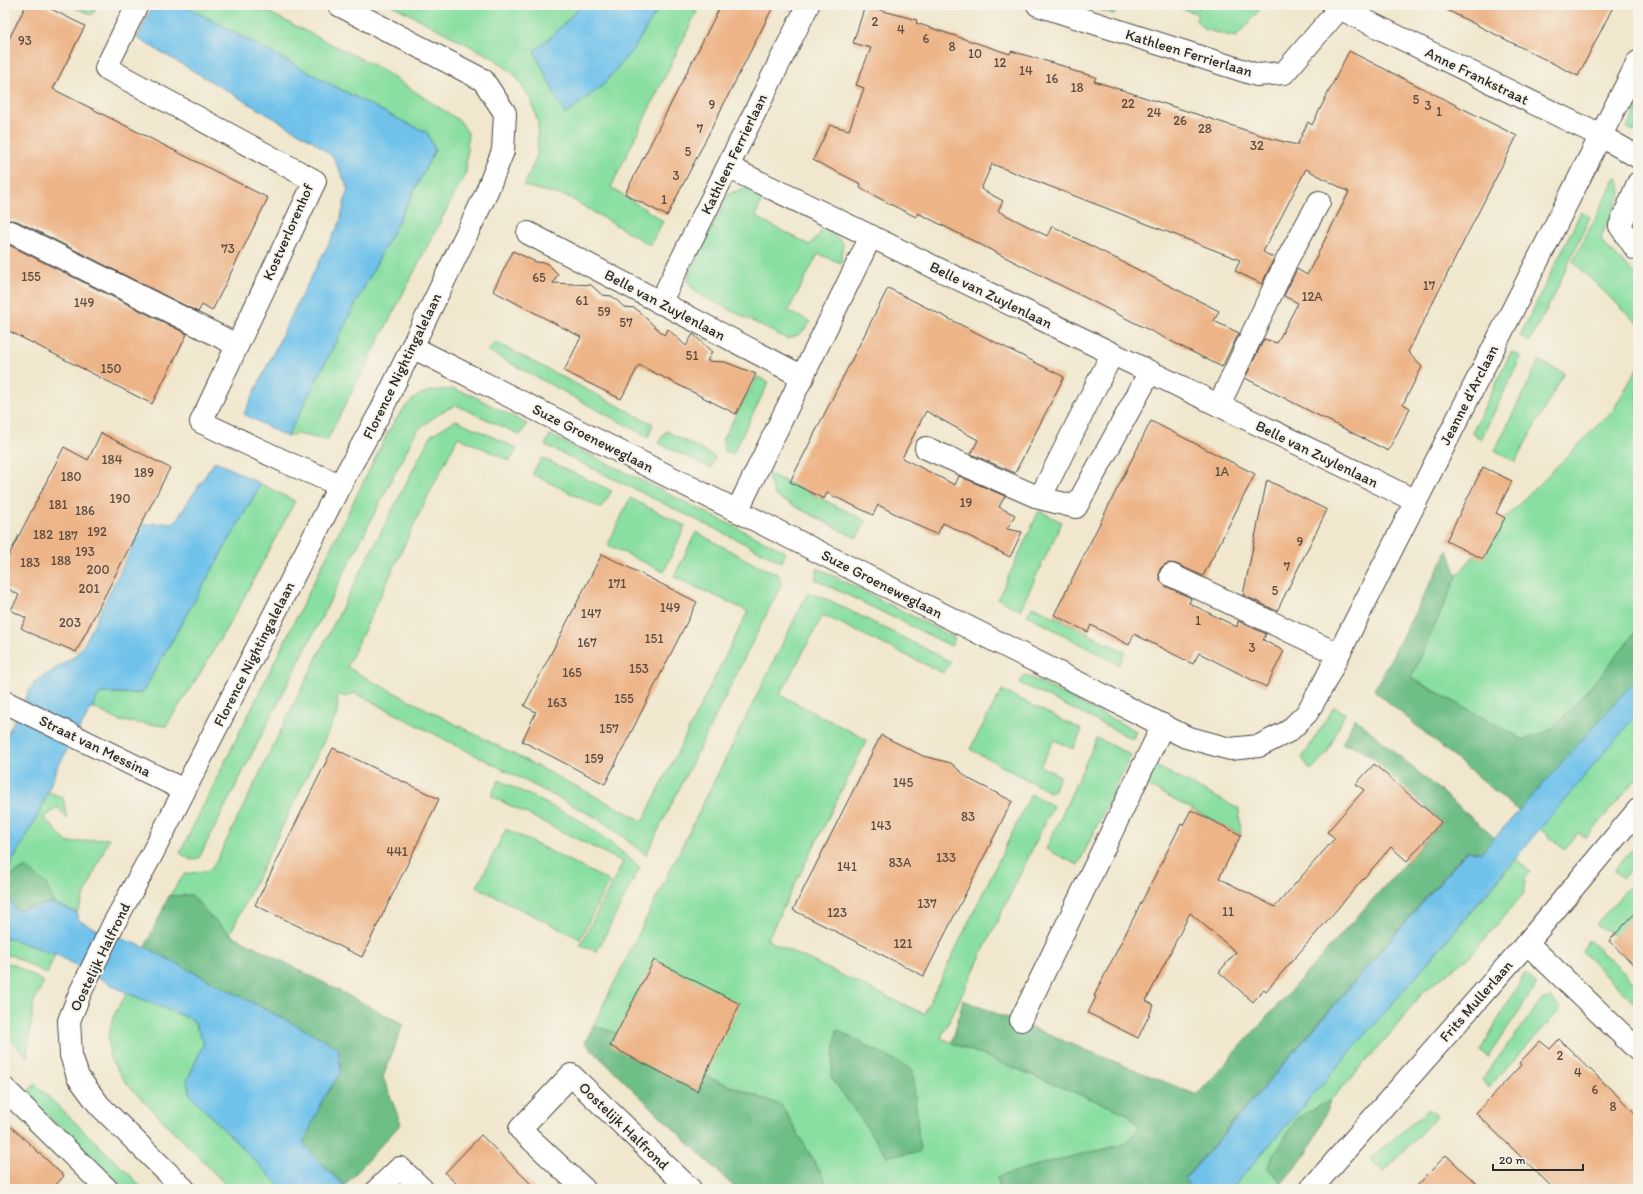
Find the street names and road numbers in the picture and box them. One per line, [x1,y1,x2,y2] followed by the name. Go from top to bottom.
[1123,25,1255,81] street label: Kathleen Ferrierlaan
[1422,43,1532,109] street label: Anne Frankstraat
[697,90,771,217] street label: Kathleen Ferrierlaan
[259,181,317,283] street label: Kostverlorenhof
[927,257,1056,333] street label: Belle van Zuylenlaan
[601,265,729,345] street label: Belle van Zuylenlaan
[359,290,445,442] street label: Florence Nightingalelaan
[1436,341,1502,448] street label: Jeanne d'Arclaan
[529,400,657,477] street label: Suze Groeneweglaan
[1253,416,1382,492] street label: Belle van Zuylenlaan
[818,546,946,623] street label: Suze Groeneweglaan
[210,578,299,730] street label: Florence Nightingalelaan
[36,711,154,781] street label: Straat van Messina
[66,899,134,1014] street label: Oostelijk Halfrond
[1436,956,1516,1046] street label: Frits Mullerlaan
[575,1078,674,1174] street label: Oostelijk Halfrond

